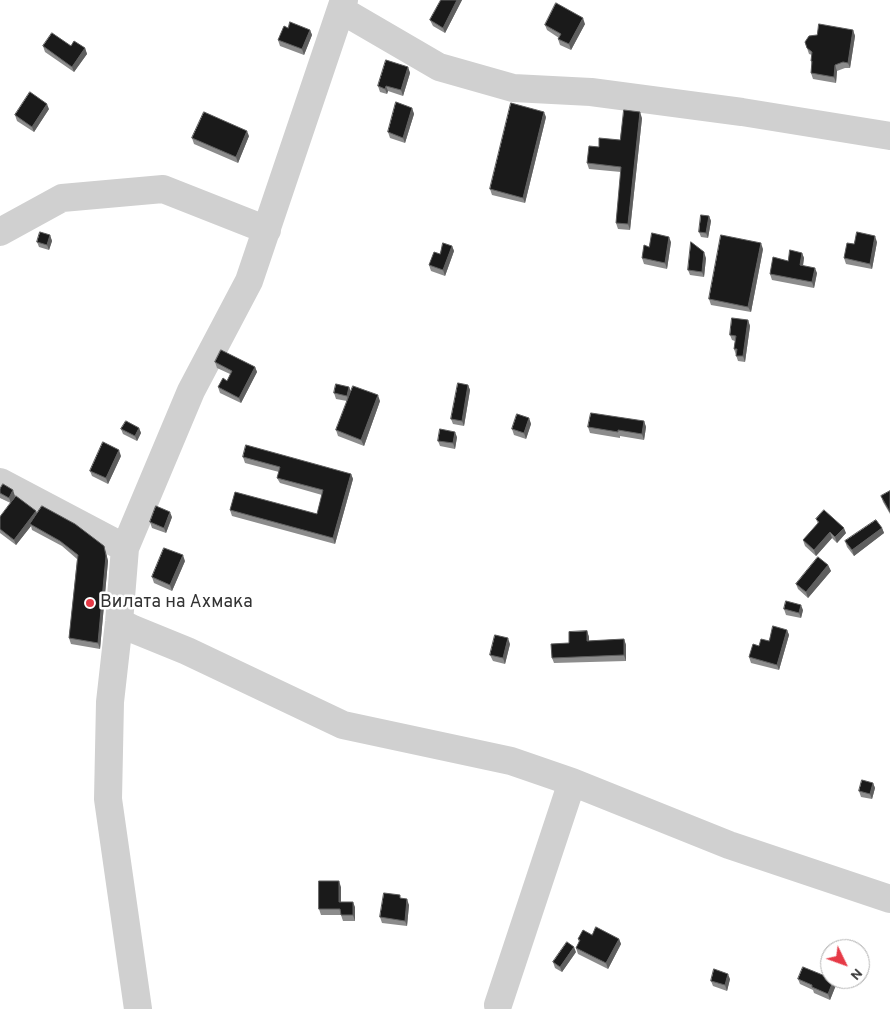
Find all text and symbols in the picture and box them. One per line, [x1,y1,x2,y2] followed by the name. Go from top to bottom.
[100,592,253,614] place label: Вилата на Ахмака
[84,597,96,609] marker: Вилата на Ахмака
[820,939,870,989] north arrow
[846,964,865,983] text: N

